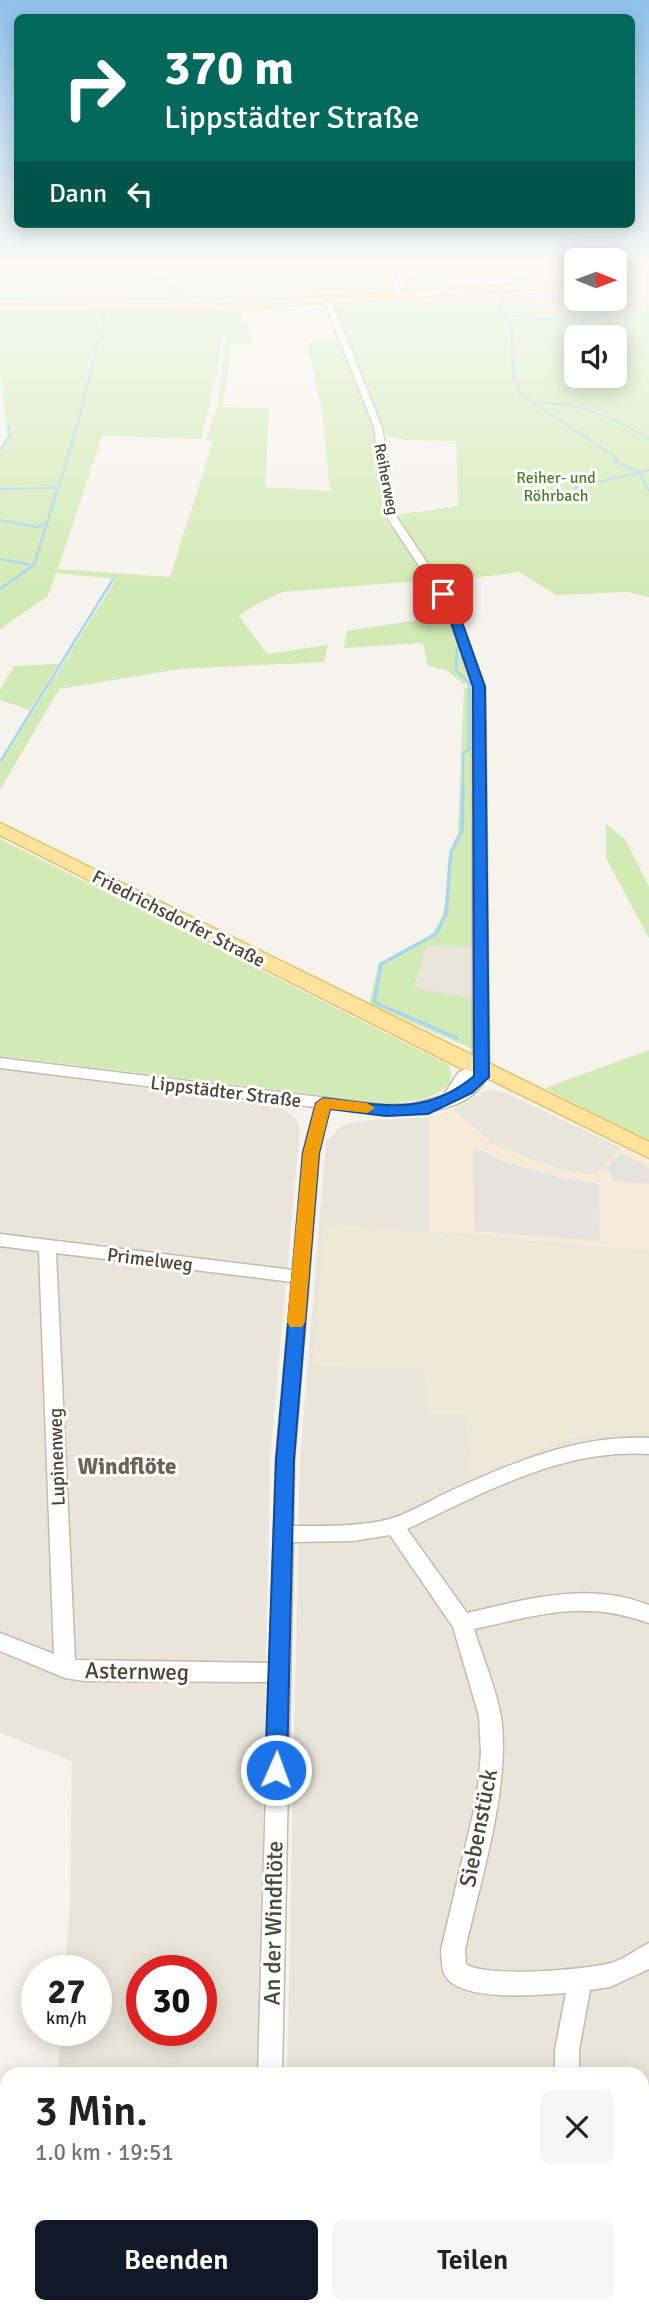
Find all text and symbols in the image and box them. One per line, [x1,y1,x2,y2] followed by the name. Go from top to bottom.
[164,38,294,98] text: 370 m
[49,42,140,133] icon: right
[164,98,420,137] text: Lippstädter Straße
[121,175,159,213] icon: left
[49,178,107,210] text: Dann
[564,248,626,312] north arrow
[564,248,627,388] map controls
[564,325,627,388] button: sound
[369,442,403,517] street label: Reiherweg
[516,468,596,506] park label: Reiher- und Röhrbach
[413,564,473,624] pin
[424,575,462,613] icon: arrive
[88,865,269,973] street label: Friedrichsdorfer Straße
[149,1071,303,1113] street label: Lippstädter Straße
[106,1243,194,1277] street label: Primelweg
[43,1408,71,1506] street label: Lupinenweg
[77,1452,177,1481] district label: Windflöte
[85,1656,189,1687] street label: Asternweg
[239,1733,313,1807] position arrow
[453,1766,504,1890] street label: Siebenstück
[258,1841,289,2005] street label: An der Windflöte
[126,1955,217,2046] speed limit sign: 30
[48,1970,85,2013] text: 27
[46,2007,87,2029] text: km/h
[35,2086,148,2137] text: 3 Min.
[540,2090,614,2164] button: close
[35,2138,174,2167] text: 1.0 km · 19:51
[35,2220,318,2300] button: Beenden
[332,2220,614,2300] button: Teilen

